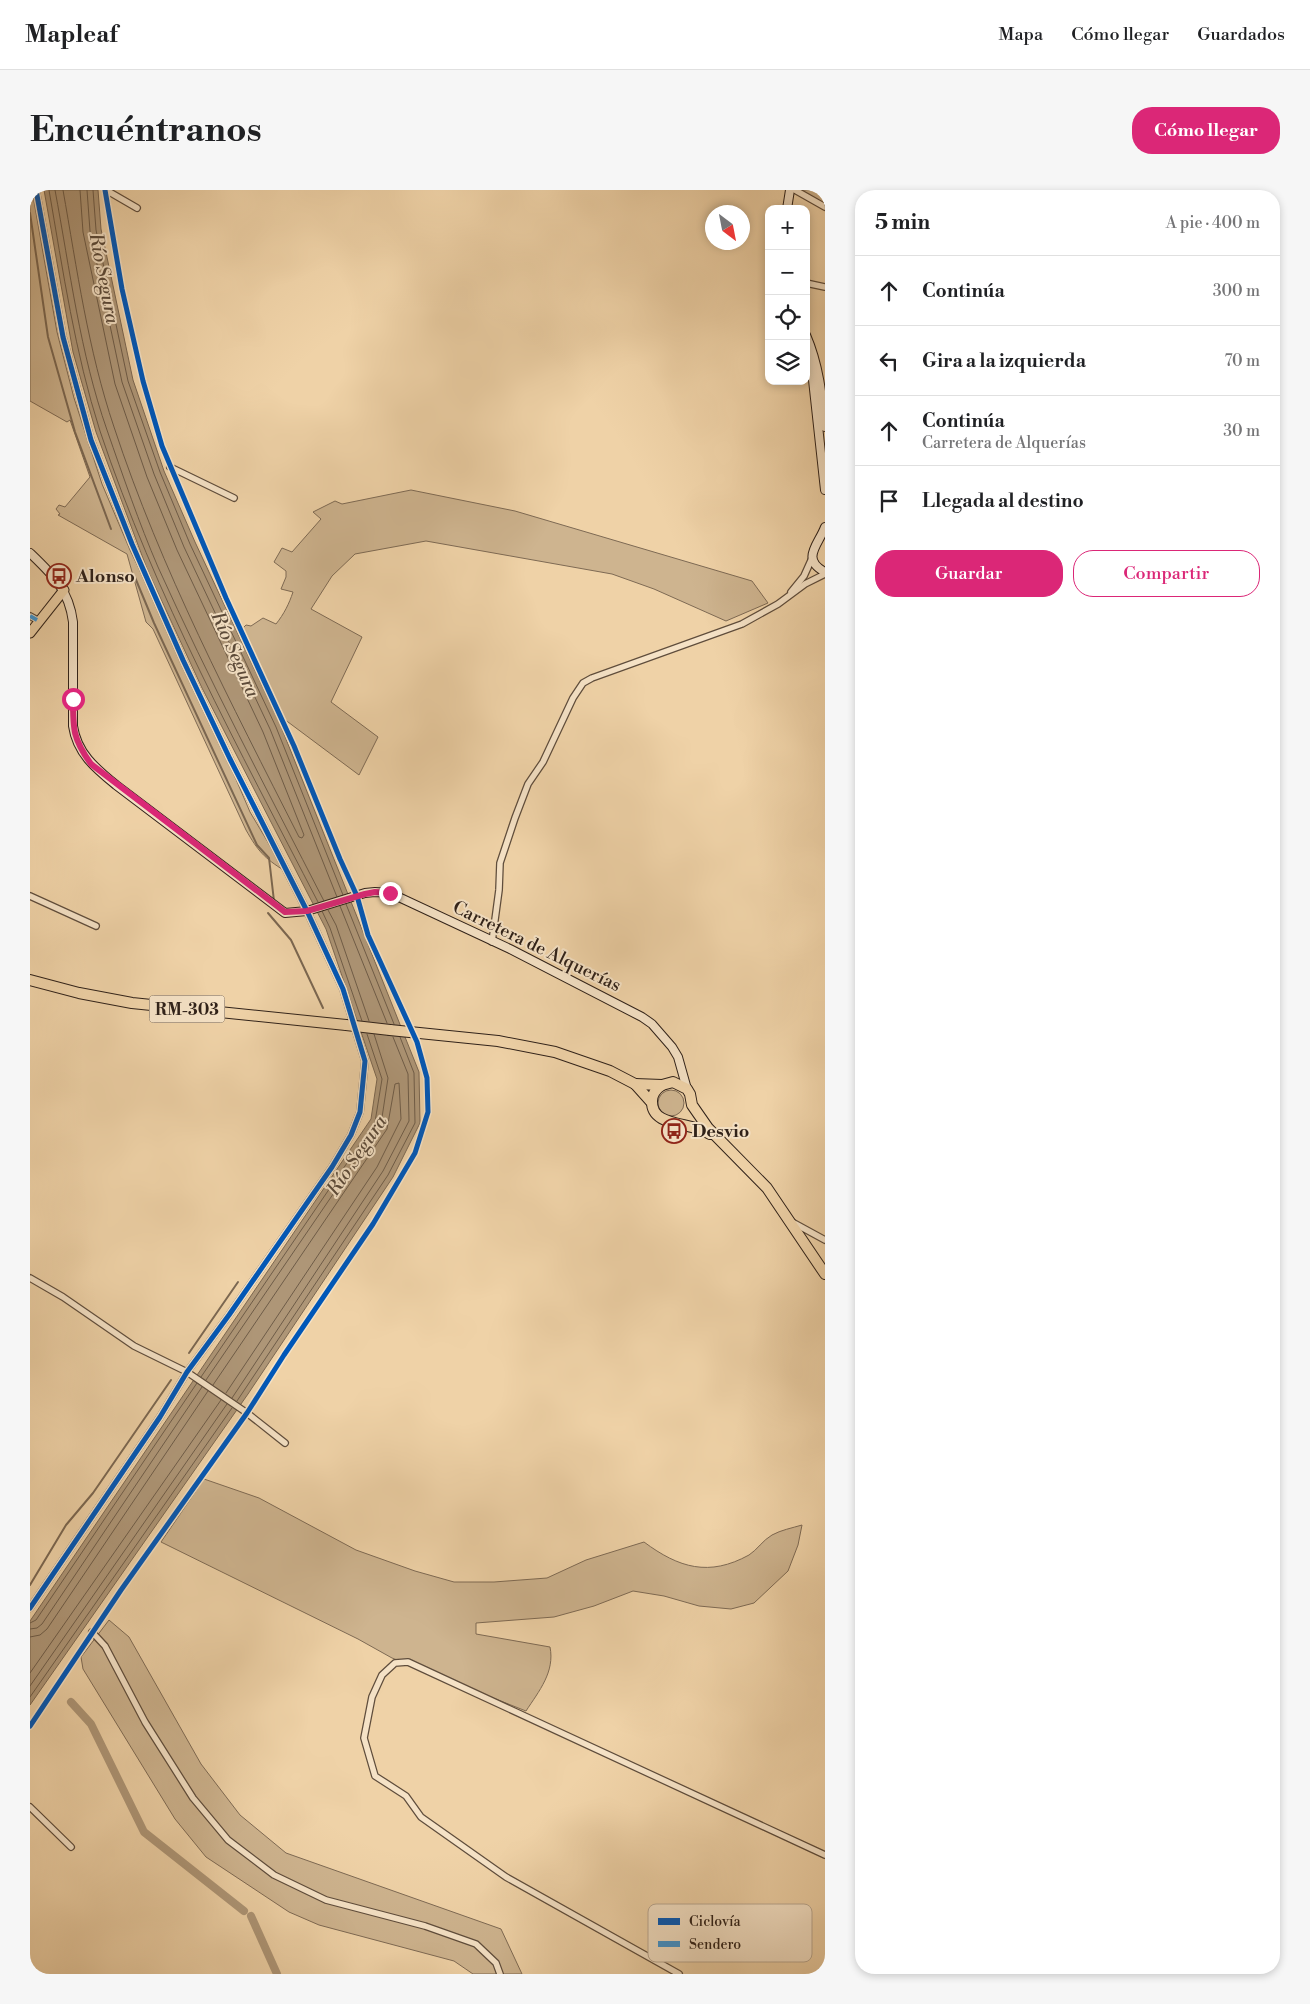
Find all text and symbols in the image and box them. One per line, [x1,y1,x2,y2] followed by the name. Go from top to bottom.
[25,20,118,50] text: Mapleaf
[999,23,1043,46] text: Mapa
[1071,23,1169,46] text: Cómo llegar
[1197,23,1285,46] text: Guardados
[1132,107,1280,154] button: Cómo llegar
[30,109,262,152] text: Encuéntranos
[705,205,750,250] north arrow
[765,205,810,385] map controls
[765,205,810,250] button: +
[875,210,930,236] text: 5 min
[1166,213,1260,233] text: A pie · 400 m
[83,230,125,326] water label: Río Segura
[765,250,810,295] button: −
[875,277,903,305] icon: ahead
[922,279,1005,303] text: Continúa
[1213,281,1260,301] text: 300 m
[765,295,810,340] button: locate
[765,340,810,385] button: layers
[875,347,903,375] icon: left
[922,349,1086,373] text: Gira a la izquierda
[1224,351,1260,371] text: 70 m
[922,409,1005,433] text: Continúa
[875,417,903,445] icon: ahead
[1223,421,1260,441] text: 30 m
[922,433,1086,453] text: Carretera de Alquerías
[875,487,903,515] icon: arrive
[922,489,1084,513] text: Llegada al destino
[875,550,1063,597] button: Guardar
[1073,550,1260,597] button: Compartir
[46,563,72,589] bus stop icon: Alonso
[75,565,135,588] place label: Alonso
[205,607,265,702] water label: Río Segura
[62,688,85,711] route start
[379,882,402,905] route end
[449,896,625,997] street label: Carretera de Alquerías
[150,996,224,1022] road number: RM-303
[321,1110,393,1201] water label: Río Segura
[661,1118,687,1144] bus stop icon: Desvio
[692,1120,749,1143] place label: Desvio
[648,1904,812,1962] legend
[689,1913,742,1931] text: Ciclovía
[689,1936,741,1954] text: Sendero

